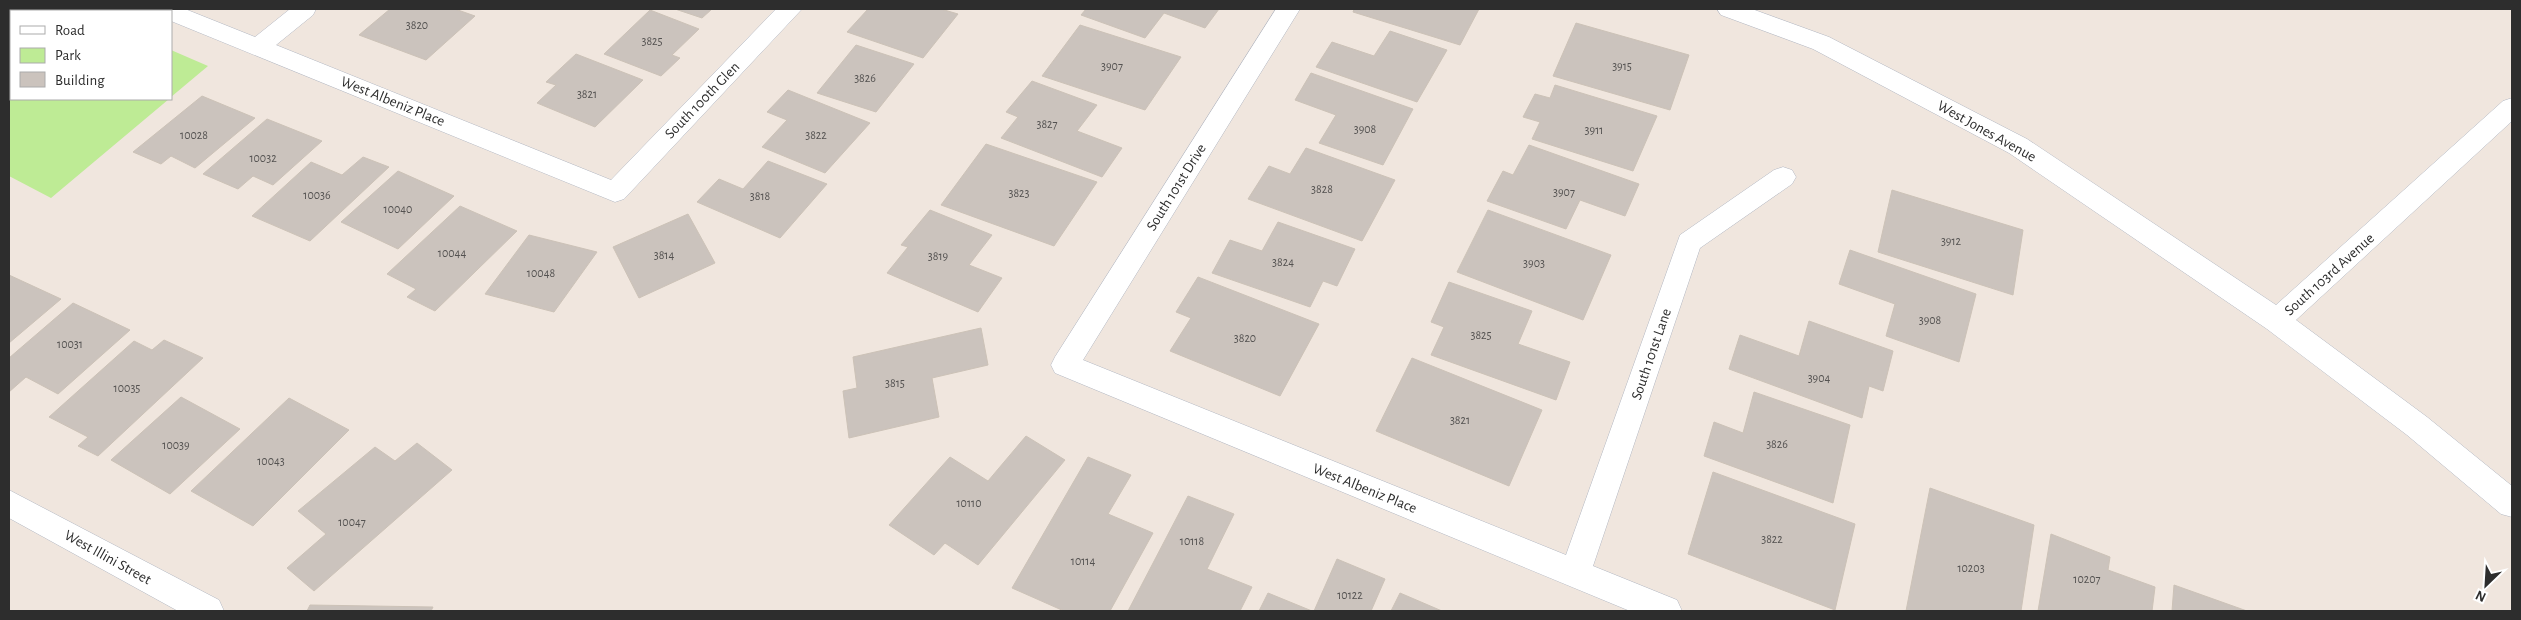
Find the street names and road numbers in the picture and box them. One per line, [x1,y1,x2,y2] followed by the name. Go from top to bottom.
[662,59,743,142] street label: South 100th Glen
[339,74,447,129] street label: West Albeniz Place
[1935,98,2039,165] street label: West Jones Avenue
[1144,141,1209,233] street label: South 101st Drive
[2282,230,2377,318] street label: South 103rd Avenue
[1629,306,1674,402] street label: South 101st Lane
[1311,461,1419,516] street label: West Albeniz Place
[62,527,154,588] street label: West Illini Street

